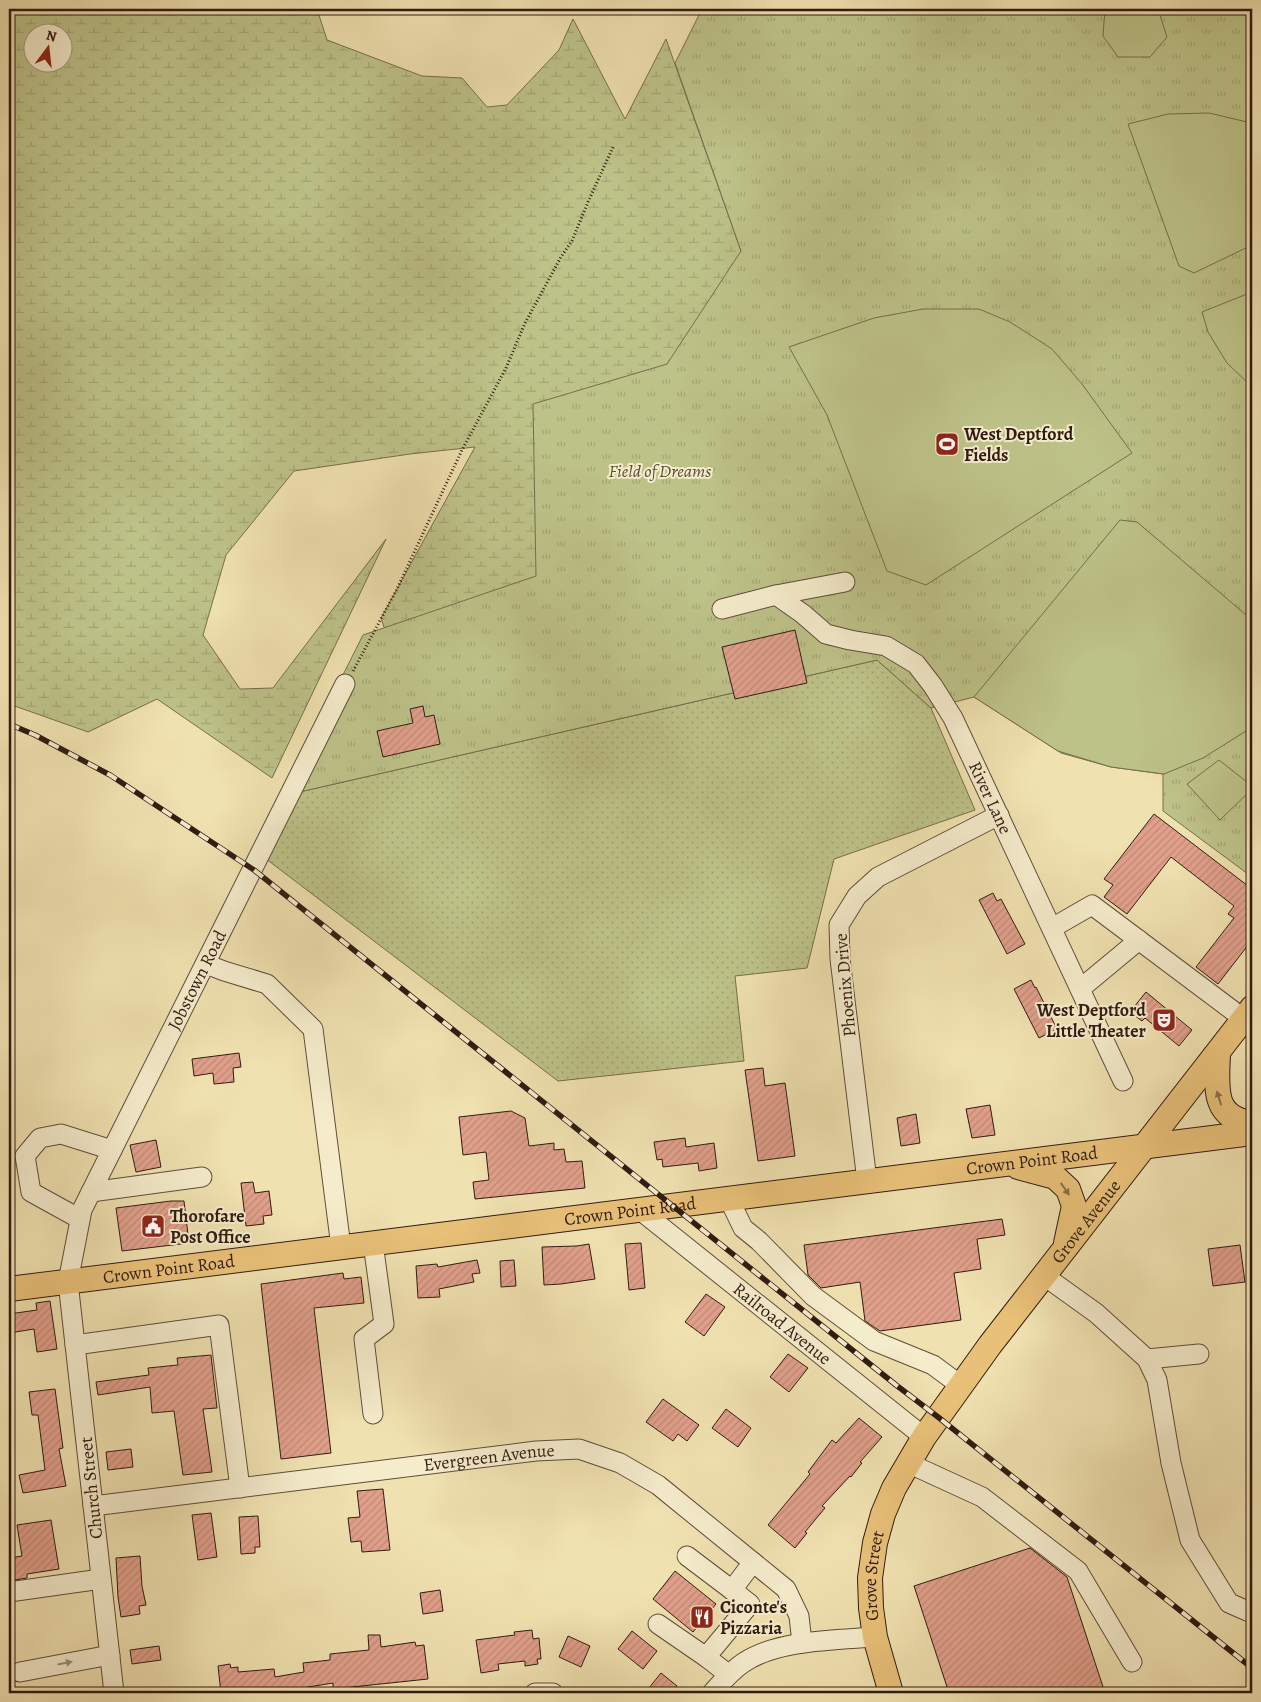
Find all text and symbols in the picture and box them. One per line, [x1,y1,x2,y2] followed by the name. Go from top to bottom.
[22,22,72,72] north arrow
[44,25,59,46] text: N
[963,422,1074,467] place label: West Deptford Fields
[934,431,960,457] sports icon: West Deptford Fields
[609,459,711,483] park label: Field of Dreams
[963,757,1018,838] street label: River Lane
[162,926,232,1034] street label: Jobstown Road
[829,932,861,1038] street label: Phoenix Drive
[1036,998,1147,1043] place label: West Deptford Little Theater
[1151,1007,1177,1033] theatre icon: West Deptford Little Theater
[1215,1090,1223,1105] one-way arrow
[965,1140,1100,1181] street label: Crown Point Road
[1046,1175,1126,1268] street label: Grove Avenue
[1061,1182,1070,1196] one-way arrow
[563,1191,698,1231] street label: Crown Point Road
[170,1204,250,1249] place label: Thorofare Post Office
[140,1213,166,1239] public building icon: Thorofare Post Office
[101,1249,236,1289] street label: Crown Point Road
[728,1277,836,1370] street label: Railroad Avenue
[74,1436,108,1540] street label: Church Street
[422,1438,555,1477] street label: Evergreen Avenue
[858,1528,890,1622] street label: Grove Street
[720,1595,787,1640] place label: Ciconte's Pizzaria
[689,1604,715,1630] restaurant icon: Ciconte's Pizzaria
[57,1659,73,1667] one-way arrow

